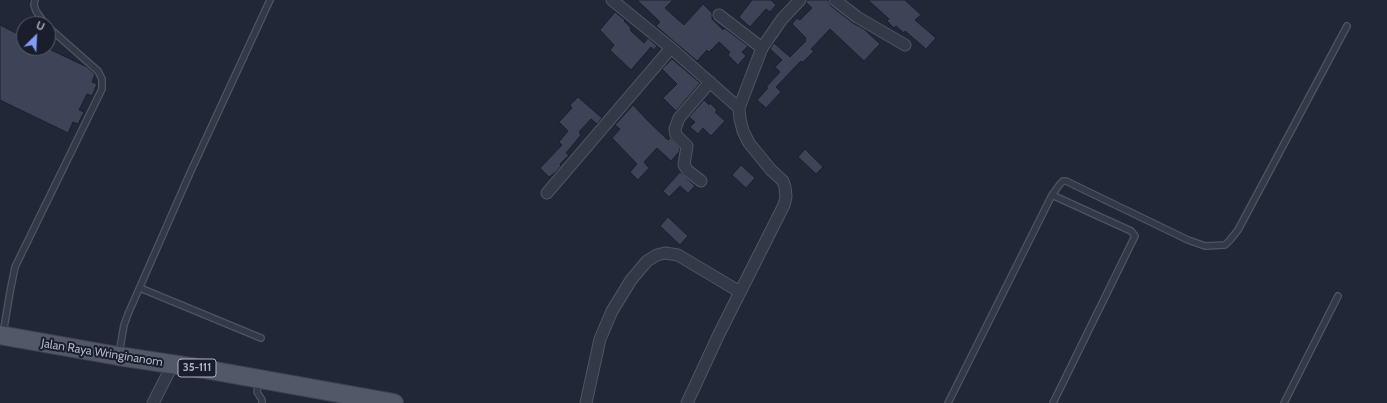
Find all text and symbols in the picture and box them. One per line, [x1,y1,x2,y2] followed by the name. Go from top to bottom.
[16,16,56,56] north arrow
[34,18,47,34] text: U
[40,336,164,370] street label: Jalan Raya Wringinanom
[178,359,216,377] road number: 35-111

